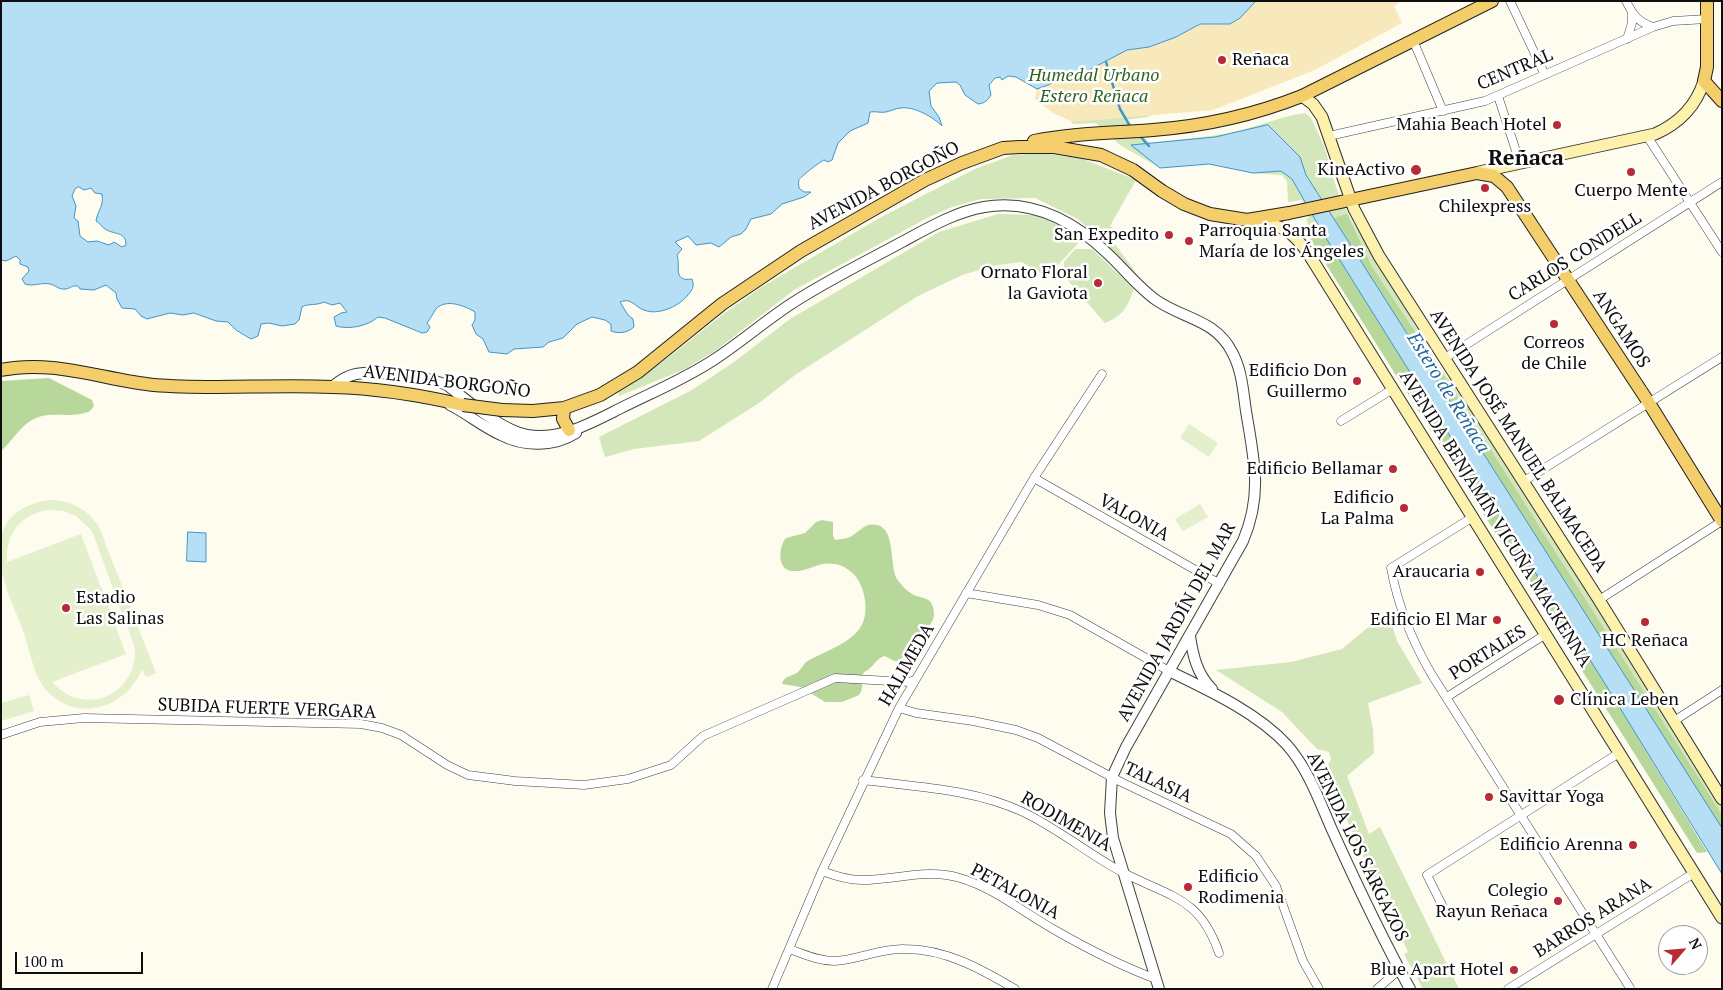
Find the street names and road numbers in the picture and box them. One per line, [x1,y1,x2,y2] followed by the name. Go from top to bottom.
[1474,44,1556,96] street label: CENTRAL
[804,137,964,235] street label: AVENIDA BORGOÑO
[1505,207,1645,307] street label: CARLOS CONDELL
[1588,286,1654,372] street label: ANGAMOS
[1425,305,1611,577] street label: AVENIDA JOSÉ MANUEL BALMACEDA
[362,361,532,403] street label: AVENIDA BORGOÑO
[1394,367,1596,671] street label: AVENIDA BENJAMÍN VICUÑA MACKENNA
[1095,490,1173,546] street label: VALONIA
[1113,519,1241,725] street label: AVENIDA JARDÍN DEL MAR
[875,620,939,710] street label: HALIMEDA
[1446,621,1530,685] street label: PORTALES
[157,694,377,724] street label: SUBIDA FUERTE VERGARA
[1302,748,1412,946] street label: AVENIDA LOS SARGAZOS
[1121,758,1195,808] street label: TALASIA
[1017,787,1115,857] street label: RODIMENIA
[967,860,1063,924] street label: PETALONIA
[1530,873,1656,963] street label: BARROS ARANA

